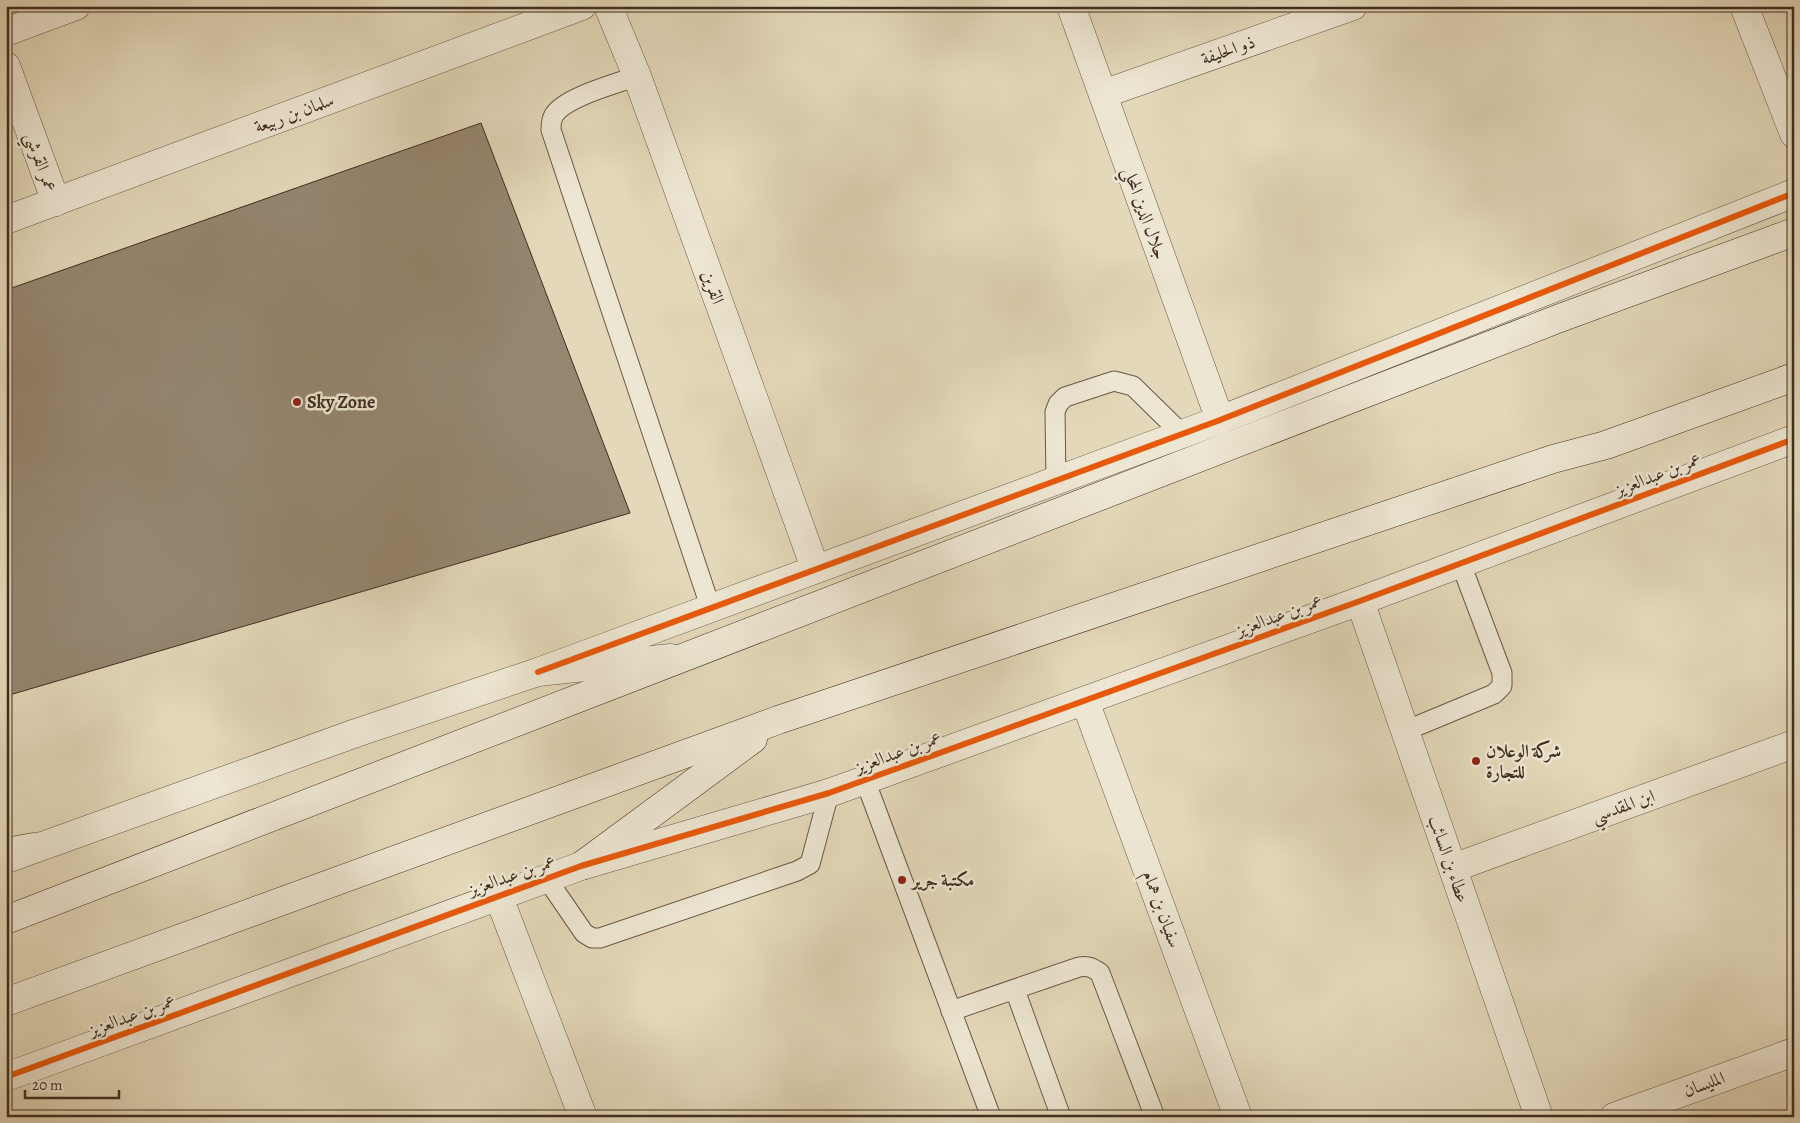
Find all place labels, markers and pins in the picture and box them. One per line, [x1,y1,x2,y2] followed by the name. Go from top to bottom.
[307,390,375,414] place label: Sky Zone
[291,396,303,408] marker: Sky Zone
[1486,739,1561,784] place label: شركة الوعلان للتجارة
[1470,755,1482,767] marker: شركة الوعلان للتجارة
[910,868,974,892] place label: مكتبة جرير
[896,874,908,886] marker: مكتبة جرير

